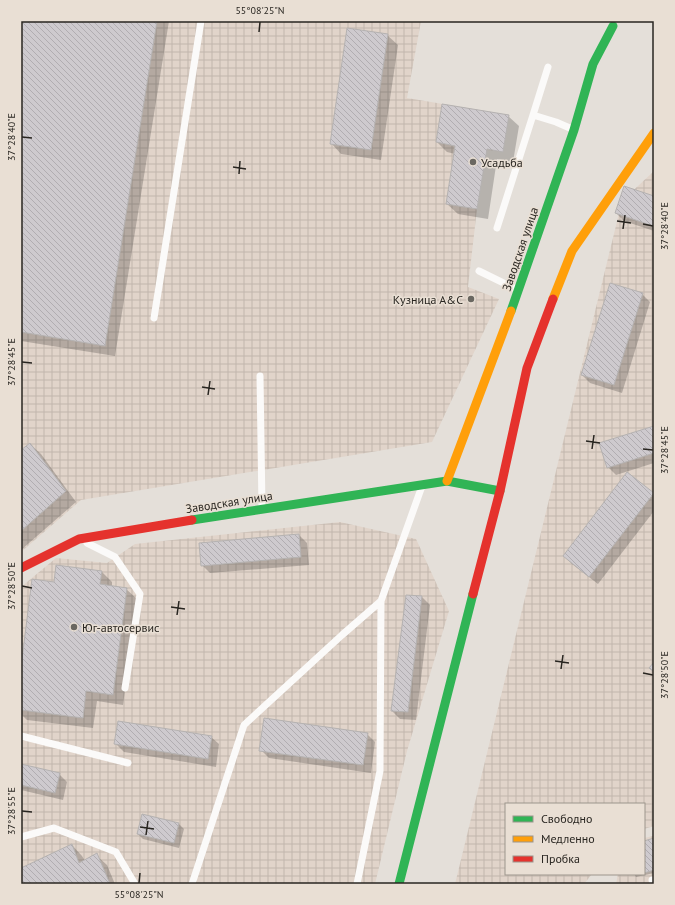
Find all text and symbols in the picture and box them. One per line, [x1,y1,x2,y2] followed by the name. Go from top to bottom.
[235,4,285,17] text: 55°08'25"N
[5,113,18,161] text: 37°28'40"E
[481,155,523,170] place label: Усадьба
[468,157,478,167] marker: Усадьба
[658,202,671,250] text: 37°28'40"E
[499,205,541,293] street label: Заводская улица
[393,292,463,307] place label: Кузница А&С
[466,294,476,304] marker: Кузница А&С
[5,338,18,386] text: 37°28'45"E
[658,426,671,474] text: 37°28'45"E
[184,488,274,516] street label: Заводская улица
[5,562,18,610] text: 37°28'50"E
[82,620,160,635] place label: Юг-автосервис
[69,622,79,632] marker: Юг-автосервис
[658,651,671,699] text: 37°28'50"E
[5,787,18,835] text: 37°28'55"E
[505,803,645,875] legend
[541,811,592,826] text: Свободно
[541,831,595,846] text: Медленно
[541,851,580,866] text: Пробка
[114,888,164,901] text: 55°08'25"N

